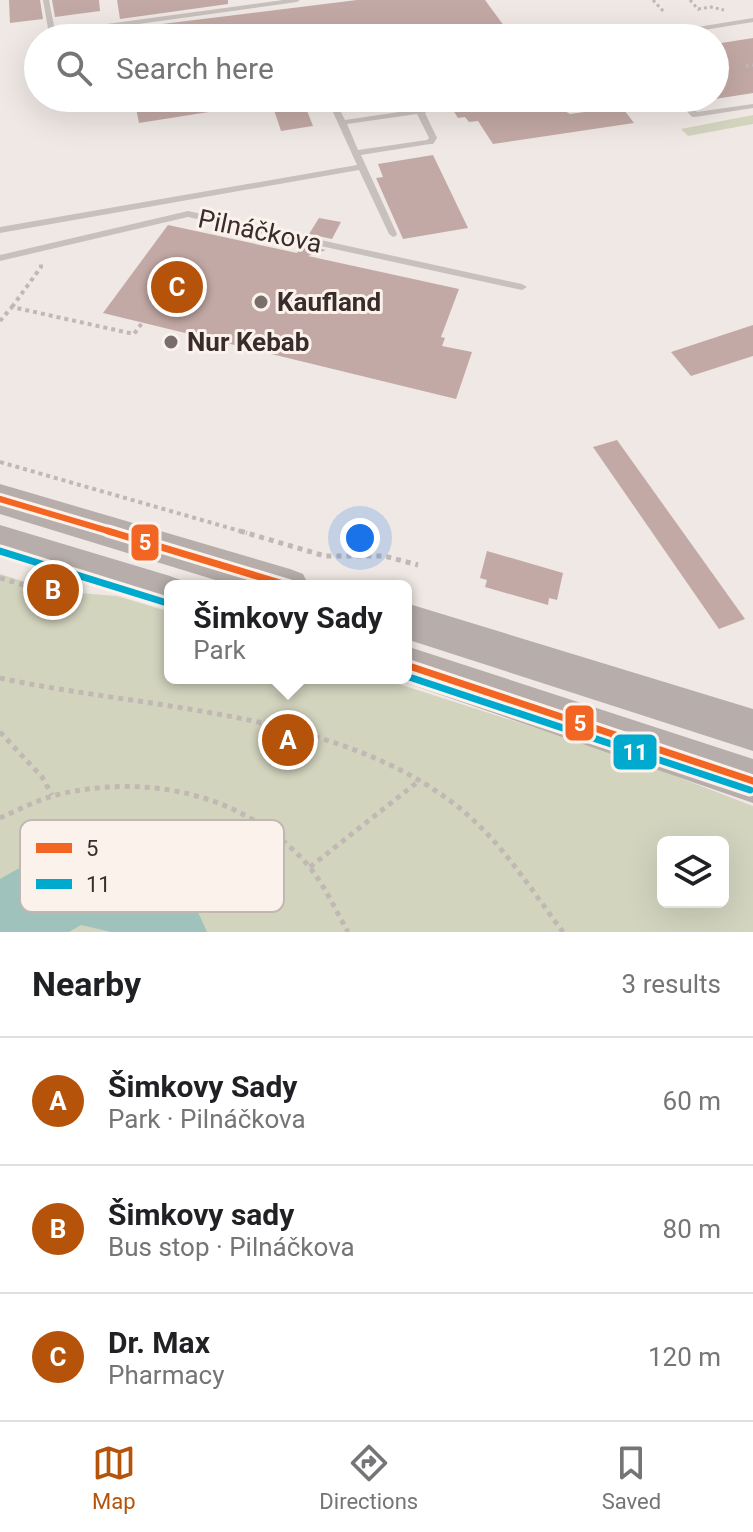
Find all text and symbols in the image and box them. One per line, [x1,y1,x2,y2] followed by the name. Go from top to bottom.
[24,24,729,112] search box
[52,46,96,90] icon: search
[116,51,274,86] text: Search here
[195,203,325,259] street label: Pilnáčkova
[151,257,203,317] pin: C
[277,287,381,317] place label: Kaufland
[252,293,270,311] marker: Kaufland
[187,327,309,357] place label: Nur Kebab
[162,333,180,351] marker: Nur Kebab
[340,518,380,558] your location
[130,523,160,562] line badge: 5
[139,530,151,555] text: 5
[27,560,79,620] pin: B
[164,580,412,684] popup
[193,600,383,635] text: Šimkovy Sady
[193,635,246,665] text: Park
[564,704,595,742] line badge: 5
[262,710,314,770] pin: A
[574,711,586,736] text: 5
[612,733,658,771] line badge: 11
[622,740,648,765] text: 11
[20,820,284,912] legend
[86,836,98,861] text: 5
[657,836,729,908] map controls
[657,836,729,908] button: layers
[86,872,111,897] text: 11
[32,964,141,1004] text: Nearby
[622,969,721,999] text: 3 results
[108,1069,297,1104] text: Šimkovy Sady
[49,1086,67,1116] text: A
[663,1086,721,1116] text: 60 m
[108,1104,306,1134] text: Park · Pilnáčkova
[108,1197,294,1232] text: Šimkovy sady
[50,1214,66,1244] text: B
[663,1214,721,1244] text: 80 m
[108,1232,355,1262] text: Bus stop · Pilnáčkova
[108,1325,210,1360] text: Dr. Max
[49,1342,67,1372] text: C
[648,1342,721,1372] text: 120 m
[108,1360,225,1390] text: Pharmacy
[92,1441,136,1514] tab: Map
[319,1441,418,1514] tab: Directions
[602,1441,661,1514] tab: Saved

